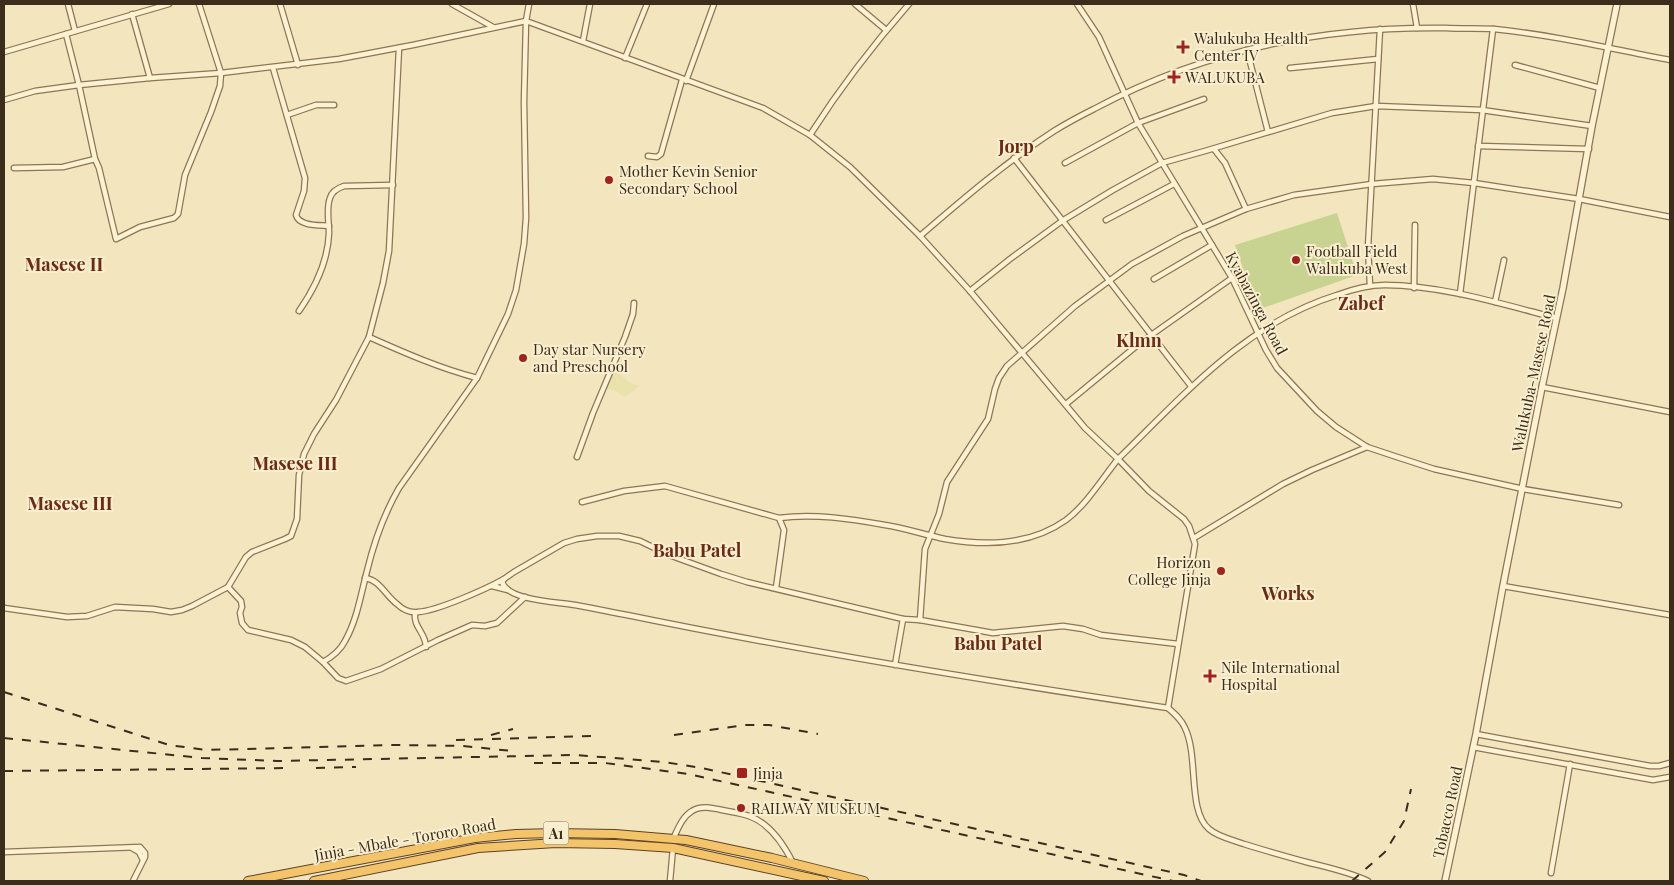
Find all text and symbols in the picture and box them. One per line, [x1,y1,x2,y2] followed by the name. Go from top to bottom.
[1193,28,1308,65] place label: Walukuba Health Center IV
[1176,40,1190,54] marker: Walukuba Health Center IV
[1184,67,1265,87] place label: WALUKUBA
[1167,70,1181,84] marker: WALUKUBA
[997,134,1034,158] district label: Jorp
[619,161,758,198] place label: Mother Kevin Senior Secondary School
[603,174,615,186] marker: Mother Kevin Senior Secondary School
[1305,241,1408,278] place label: Football Field Walukuba West
[1221,248,1293,358] street label: Kyabazinga Road
[25,252,103,276] district label: Masese II
[1290,254,1302,266] marker: Football Field Walukuba West
[1338,291,1386,315] district label: Zabef
[1506,292,1560,455] street label: Walukuba-Masese Road
[1116,328,1162,352] district label: Klmn
[533,339,646,376] place label: Day star Nursery and Preschool
[517,352,529,364] marker: Day star Nursery and Preschool
[252,451,338,475] district label: Masese III
[27,491,113,515] district label: Masese III
[653,538,742,562] district label: Babu Patel
[1128,552,1212,589] place label: Horizon College Jinja
[1215,565,1227,577] marker: Horizon College Jinja
[1260,581,1315,605] district label: Works
[954,631,1043,655] district label: Babu Patel
[1221,657,1340,694] place label: Nile International Hospital
[1203,669,1217,683] marker: Nile International Hospital
[752,763,783,783] place label: Jinja
[1428,764,1467,860] street label: Tobacco Road
[735,766,749,780] marker: Jinja
[751,798,880,818] place label: RAILWAY MUSEUM
[735,802,747,814] marker: RAILWAY MUSEUM
[312,813,497,865] street label: Jinja - Mbale - Tororo Road
[544,821,568,844] road number: A1

